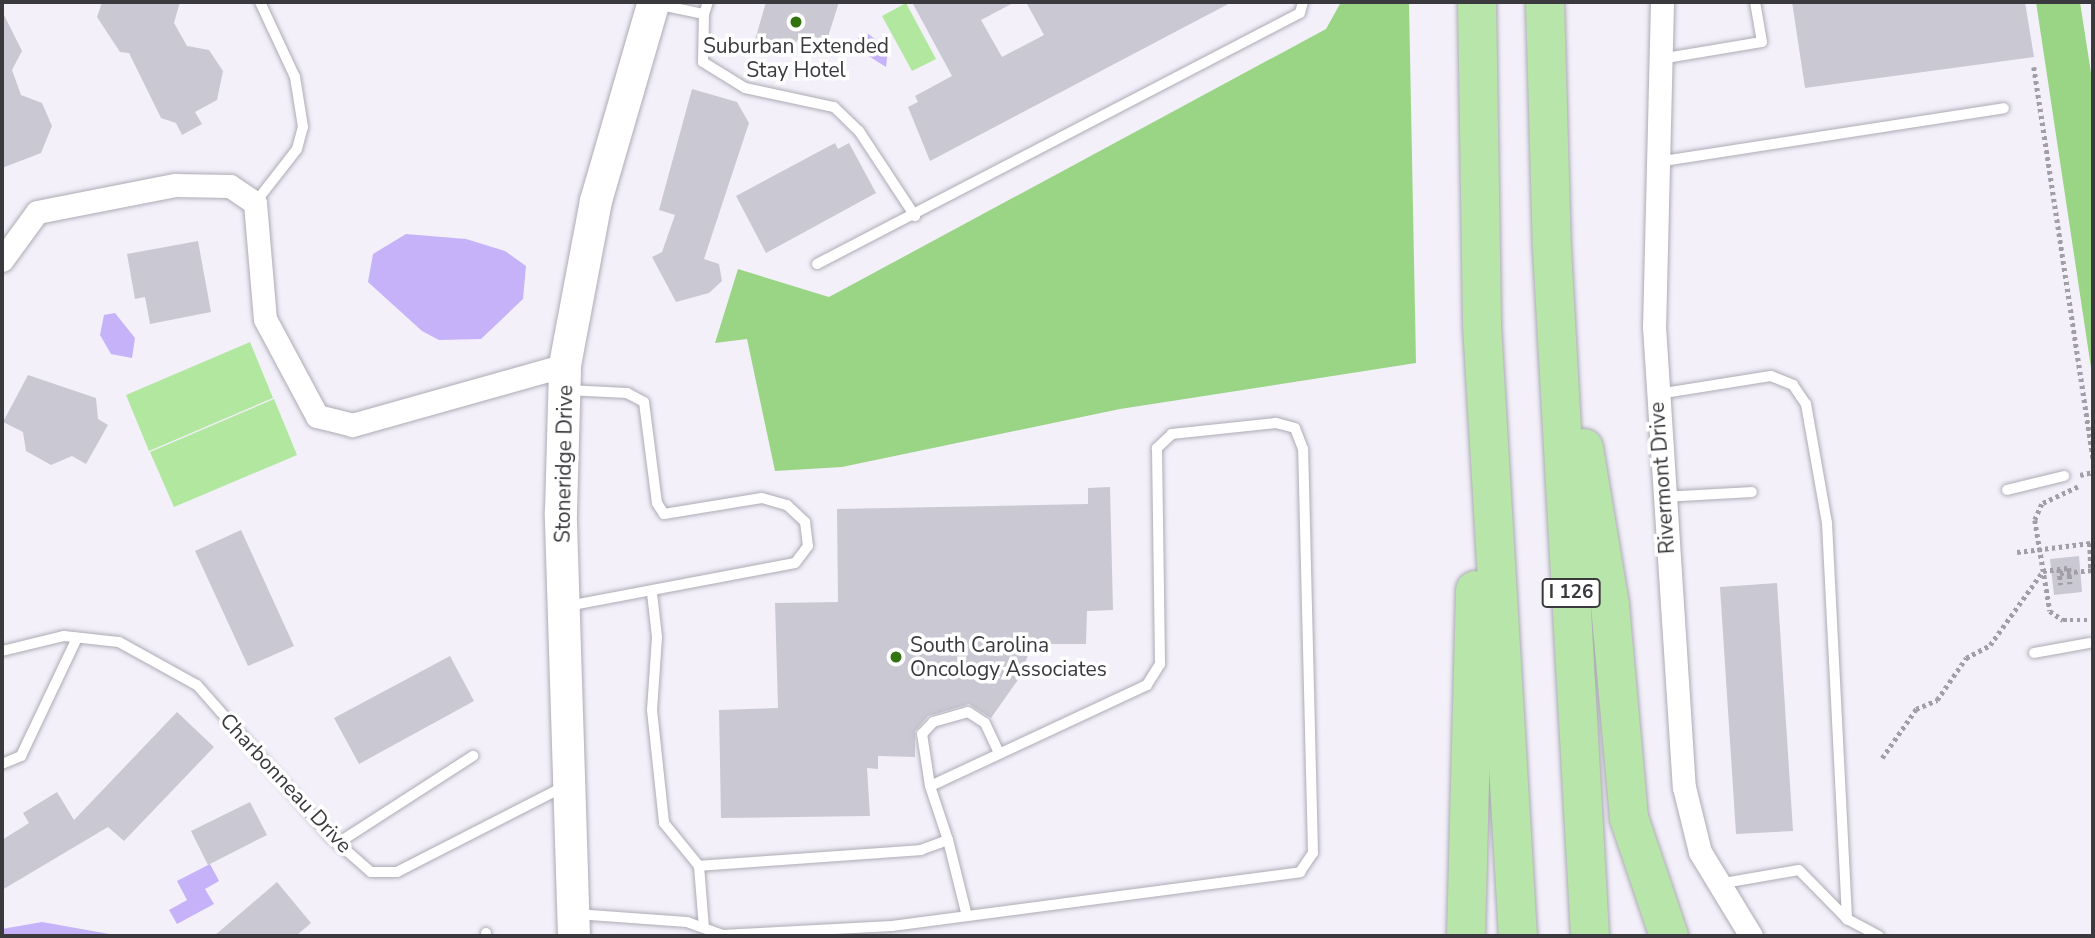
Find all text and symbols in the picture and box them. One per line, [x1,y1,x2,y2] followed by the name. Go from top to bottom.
[788,14,804,30] marker: Suburban Extended Stay Hotel
[703,33,889,83] place label: Suburban Extended Stay Hotel
[550,385,578,543] street label: Stoneridge Drive
[1644,401,1680,555] street label: Rivermont Drive
[1541,578,1601,608] road number: I 126
[910,632,1107,682] place label: South Carolina Oncology Associates
[888,649,904,665] marker: South Carolina Oncology Associates
[215,708,357,858] street label: Charbonneau Drive

